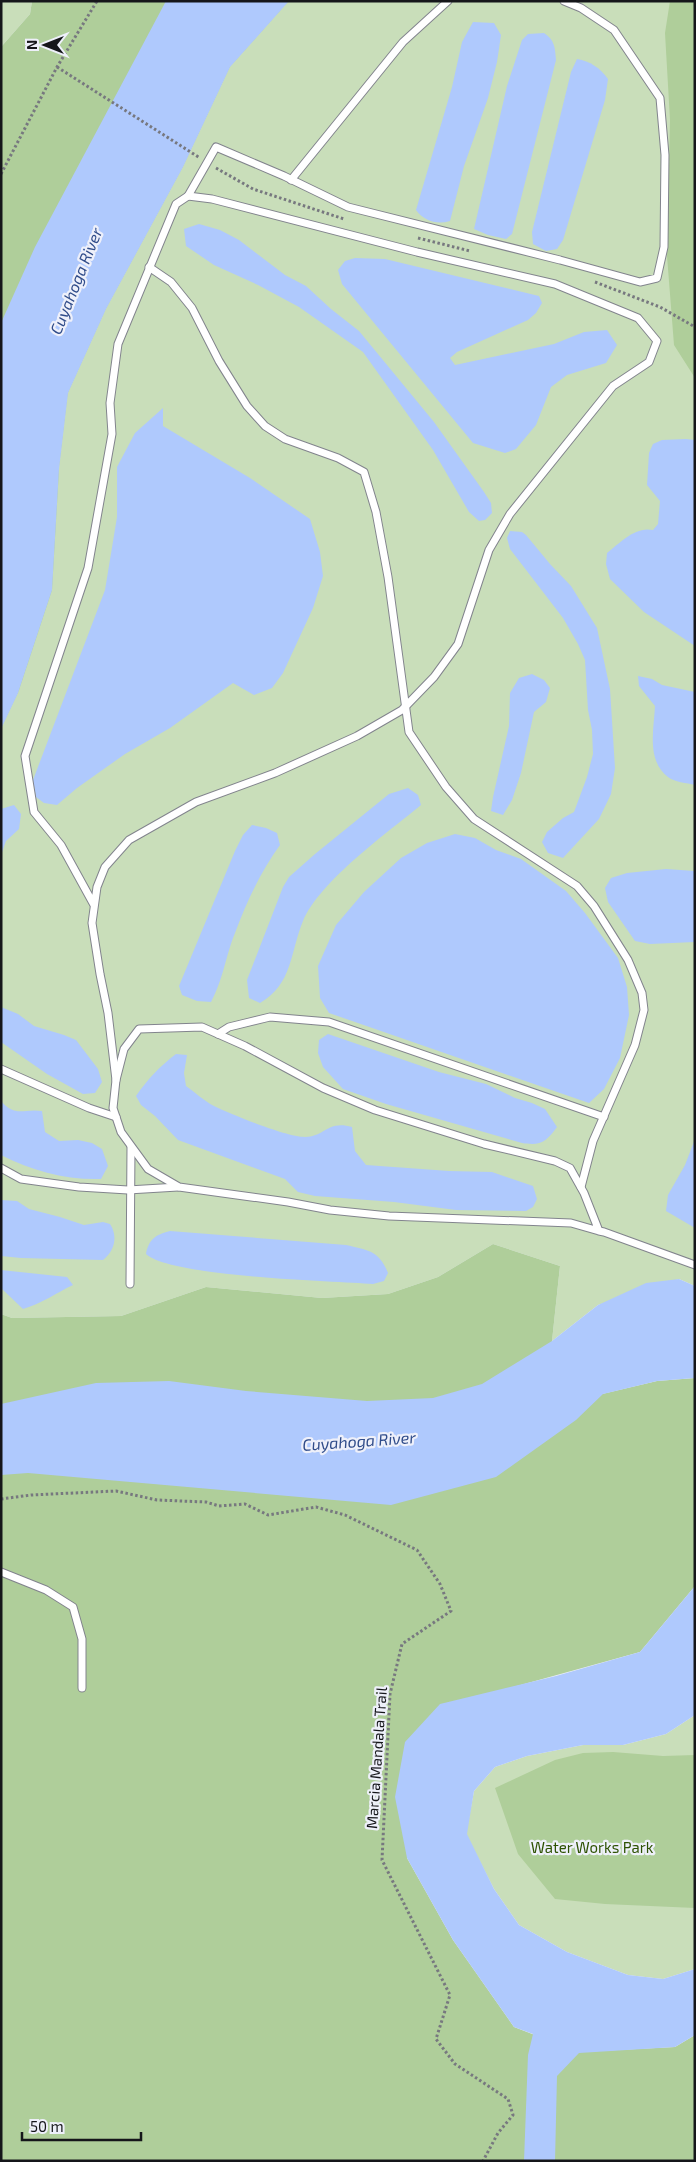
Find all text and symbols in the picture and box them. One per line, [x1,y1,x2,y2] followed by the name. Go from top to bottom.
[20,20,70,70] north arrow
[23,40,40,50] text: N
[45,224,107,337] water label: Cuyahoga River
[302,1427,417,1455] water label: Cuyahoga River
[362,1686,390,1829] street label: Marcia Mandala Trail
[531,1838,654,1856] park label: Water Works Park
[22,2110,141,2142] scale bar
[30,2117,64,2135] text: 50 m

